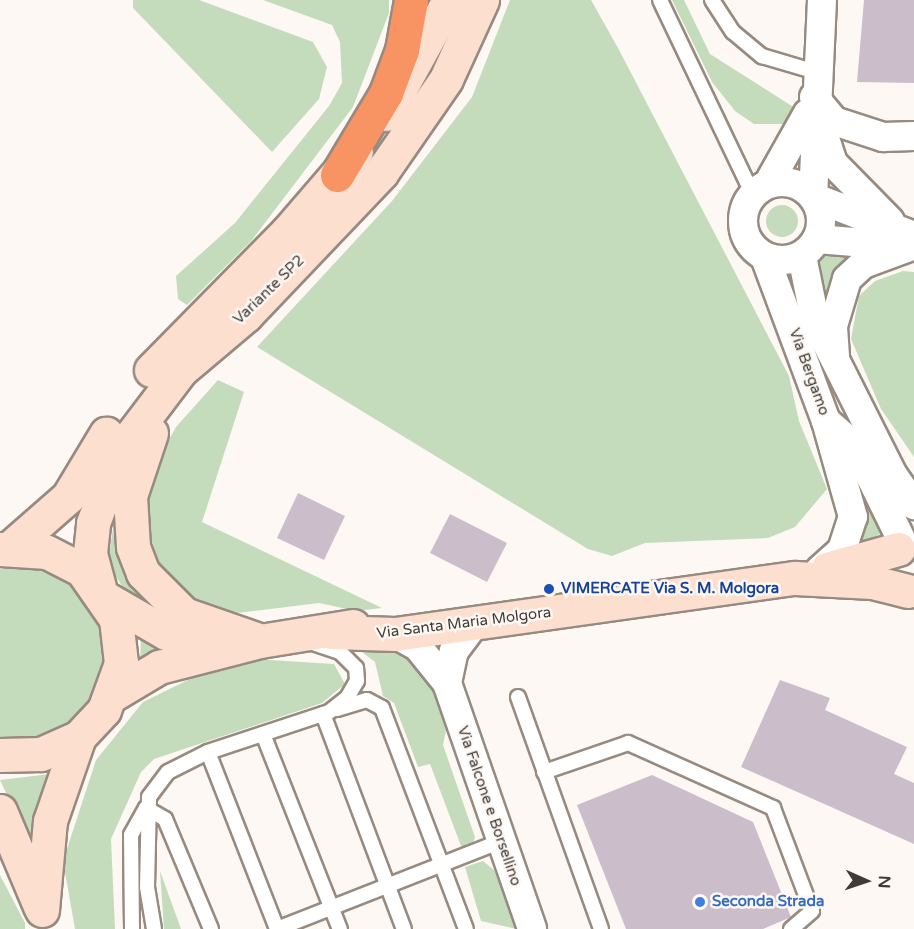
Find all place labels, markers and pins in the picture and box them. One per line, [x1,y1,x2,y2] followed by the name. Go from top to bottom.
[561,580,779,598] place label: VIMERCATE Via S. M. Molgora
[542,582,556,596] marker: VIMERCATE Via S. M. Molgora
[712,893,824,911] place label: Seconda Strada
[693,895,707,909] marker: Seconda Strada

